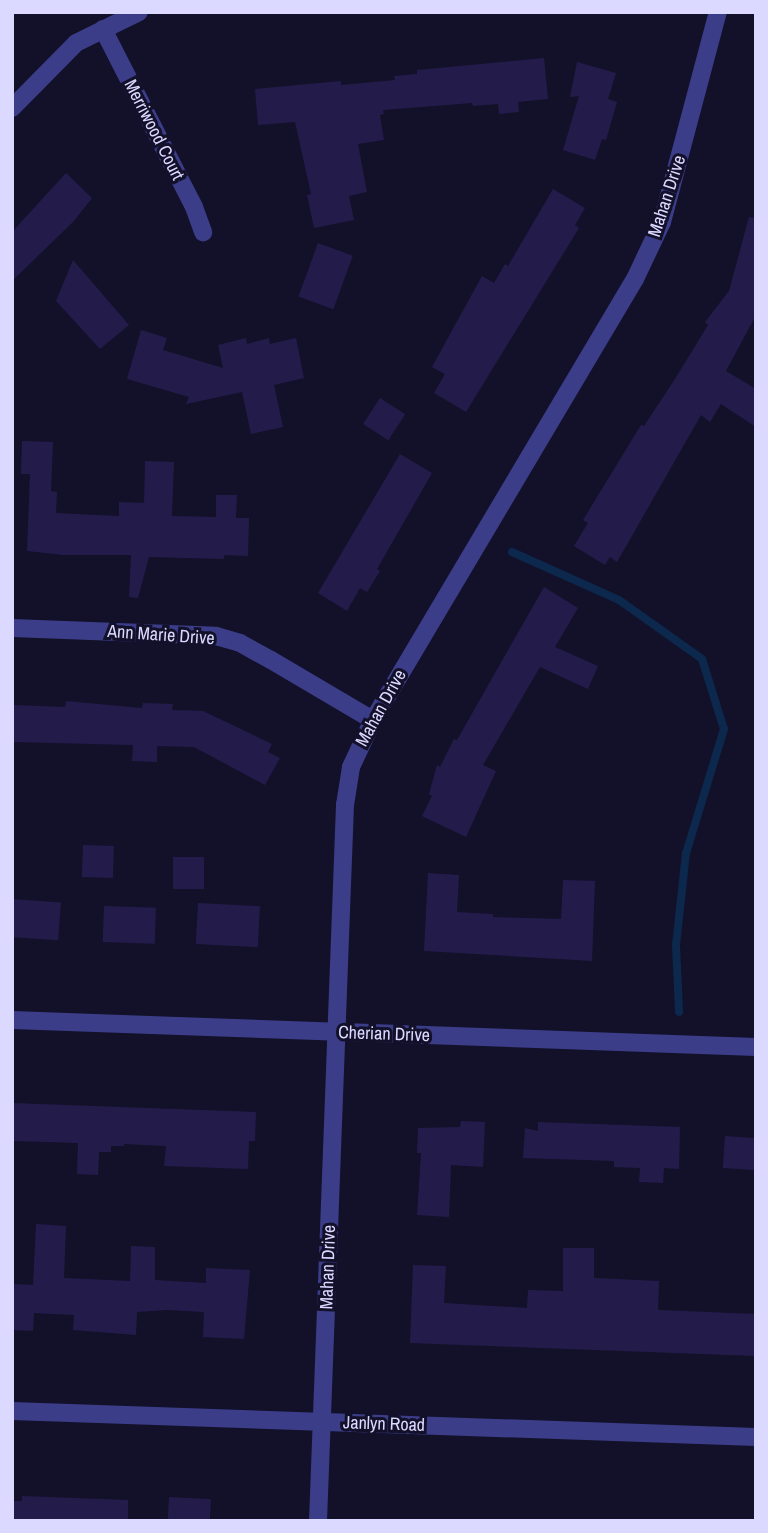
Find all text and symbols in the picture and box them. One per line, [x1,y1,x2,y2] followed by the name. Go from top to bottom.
[119,76,189,184] street label: Merriwood Court
[644,152,690,240] street label: Mahan Drive
[107,620,215,650] street label: Ann Marie Drive
[351,666,411,750] street label: Mahan Drive
[338,1022,430,1046] street label: Cherian Drive
[316,1224,340,1310] street label: Mahan Drive
[343,1412,425,1436] street label: Janlyn Road

